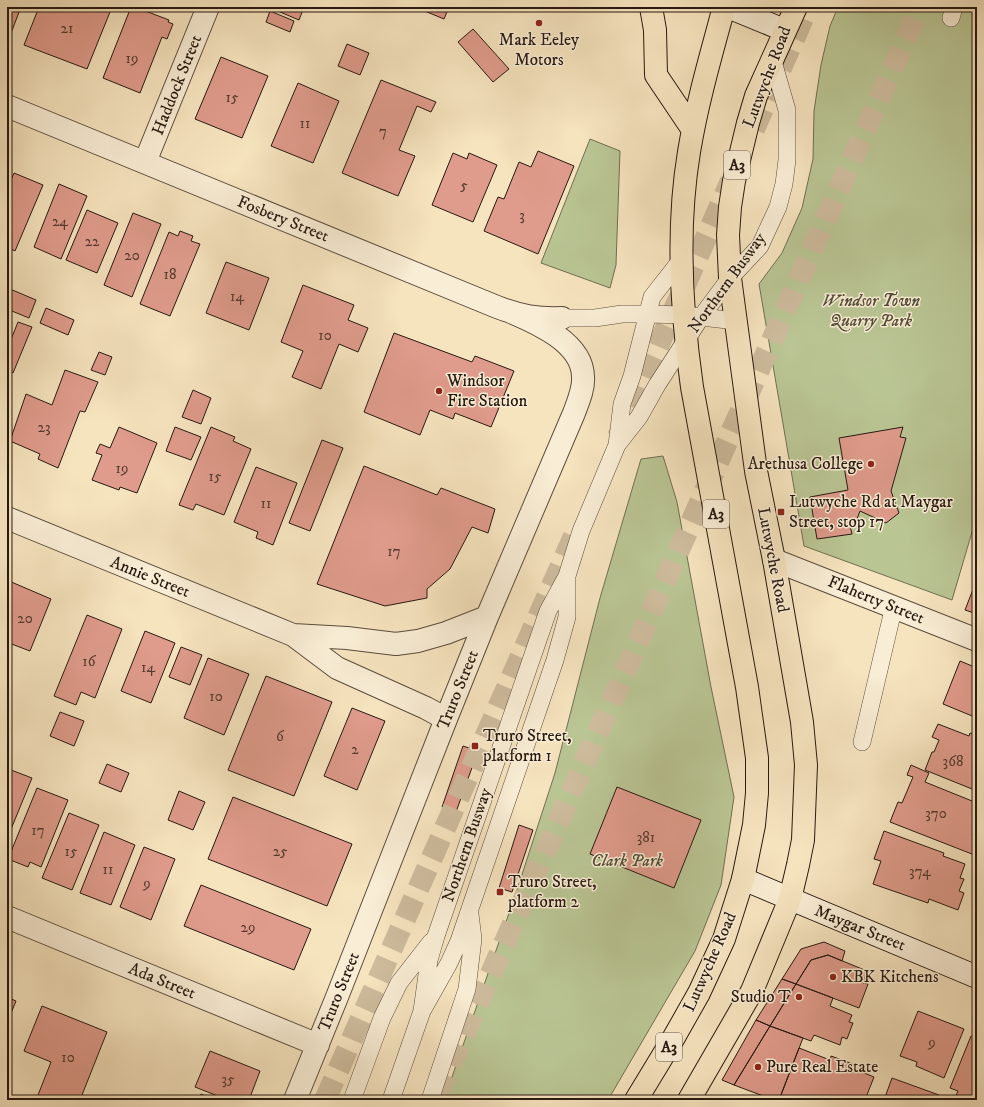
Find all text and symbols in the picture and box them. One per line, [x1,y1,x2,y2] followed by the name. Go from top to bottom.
[534,18,544,28] marker: Mark Eeley Motors
[61,19,73,38] house number: 21
[738,23,797,131] street label: Lutwyche Road
[499,29,580,71] place label: Mark Eeley Motors
[147,31,207,138] street label: Haddock Street
[126,49,138,68] house number: 19
[226,88,239,107] house number: 15
[299,114,311,133] house number: 11
[379,122,387,141] house number: 7
[724,151,750,179] road number: A3
[460,176,468,195] house number: 5
[234,191,333,248] street label: Fosbery Street
[519,206,525,225] house number: 3
[52,212,68,231] house number: 24
[683,228,771,338] street label: Northern Busway
[85,232,100,251] house number: 22
[124,246,140,265] house number: 20
[163,265,177,284] house number: 18
[230,287,244,306] house number: 14
[822,290,920,332] park label: Windsor Town Quarry Park
[318,326,332,345] house number: 10
[446,370,527,412] place label: Windsor Fire Station
[434,386,444,396] marker: Windsor Fire Station
[38,418,50,437] house number: 23
[748,453,863,475] place label: Arethusa College
[116,459,128,478] house number: 19
[866,459,876,469] marker: Arethusa College
[209,467,222,486] house number: 15
[789,491,954,533] place label: Lutwyche Rd at Maygar Street, stop 17
[260,494,272,513] house number: 11
[703,500,729,528] road number: A3
[752,505,794,615] street label: Lutwyche Road
[776,507,786,517] marker: Lutwyche Rd at Maygar Street, stop 17
[387,542,401,561] house number: 17
[107,551,194,603] street label: Annie Street
[824,571,928,630] street label: Flaherty Street
[17,609,33,628] house number: 20
[432,646,484,733] street label: Truro Street
[82,652,97,671] house number: 16
[141,658,155,677] house number: 14
[209,687,223,706] house number: 10
[482,725,572,767] place label: Truro Street, platform 1
[276,727,285,746] house number: 6
[351,740,359,759] house number: 2
[470,741,480,751] marker: Truro Street, platform 1
[943,752,963,771] house number: 368
[437,784,497,905] street label: Northern Busway
[925,804,947,823] house number: 370
[31,821,45,840] house number: 17
[637,828,655,847] house number: 381
[65,842,78,861] house number: 15
[273,842,288,861] house number: 25
[591,850,664,872] park label: Clark Park
[102,860,114,879] house number: 11
[909,862,931,881] house number: 374
[507,871,597,913] place label: Truro Street, platform 2
[142,874,151,893] house number: 9
[495,887,505,897] marker: Truro Street, platform 2
[811,900,909,956] street label: Maygar Street
[678,908,742,1015] street label: Lutwyche Road
[241,918,255,937] house number: 29
[313,948,365,1035] street label: Truro Street
[125,958,199,1005] street label: Ada Street
[841,966,939,988] place label: KBK Kitchens
[828,972,838,982] marker: KBK Kitchens
[731,986,791,1008] place label: Studio T
[794,992,804,1002] marker: Studio T
[656,1033,682,1061] road number: A3
[927,1033,936,1052] house number: 9
[61,1048,75,1067] house number: 10
[766,1056,878,1078] place label: Pure Real Estate
[753,1062,763,1072] marker: Pure Real Estate
[221,1070,235,1089] house number: 35

